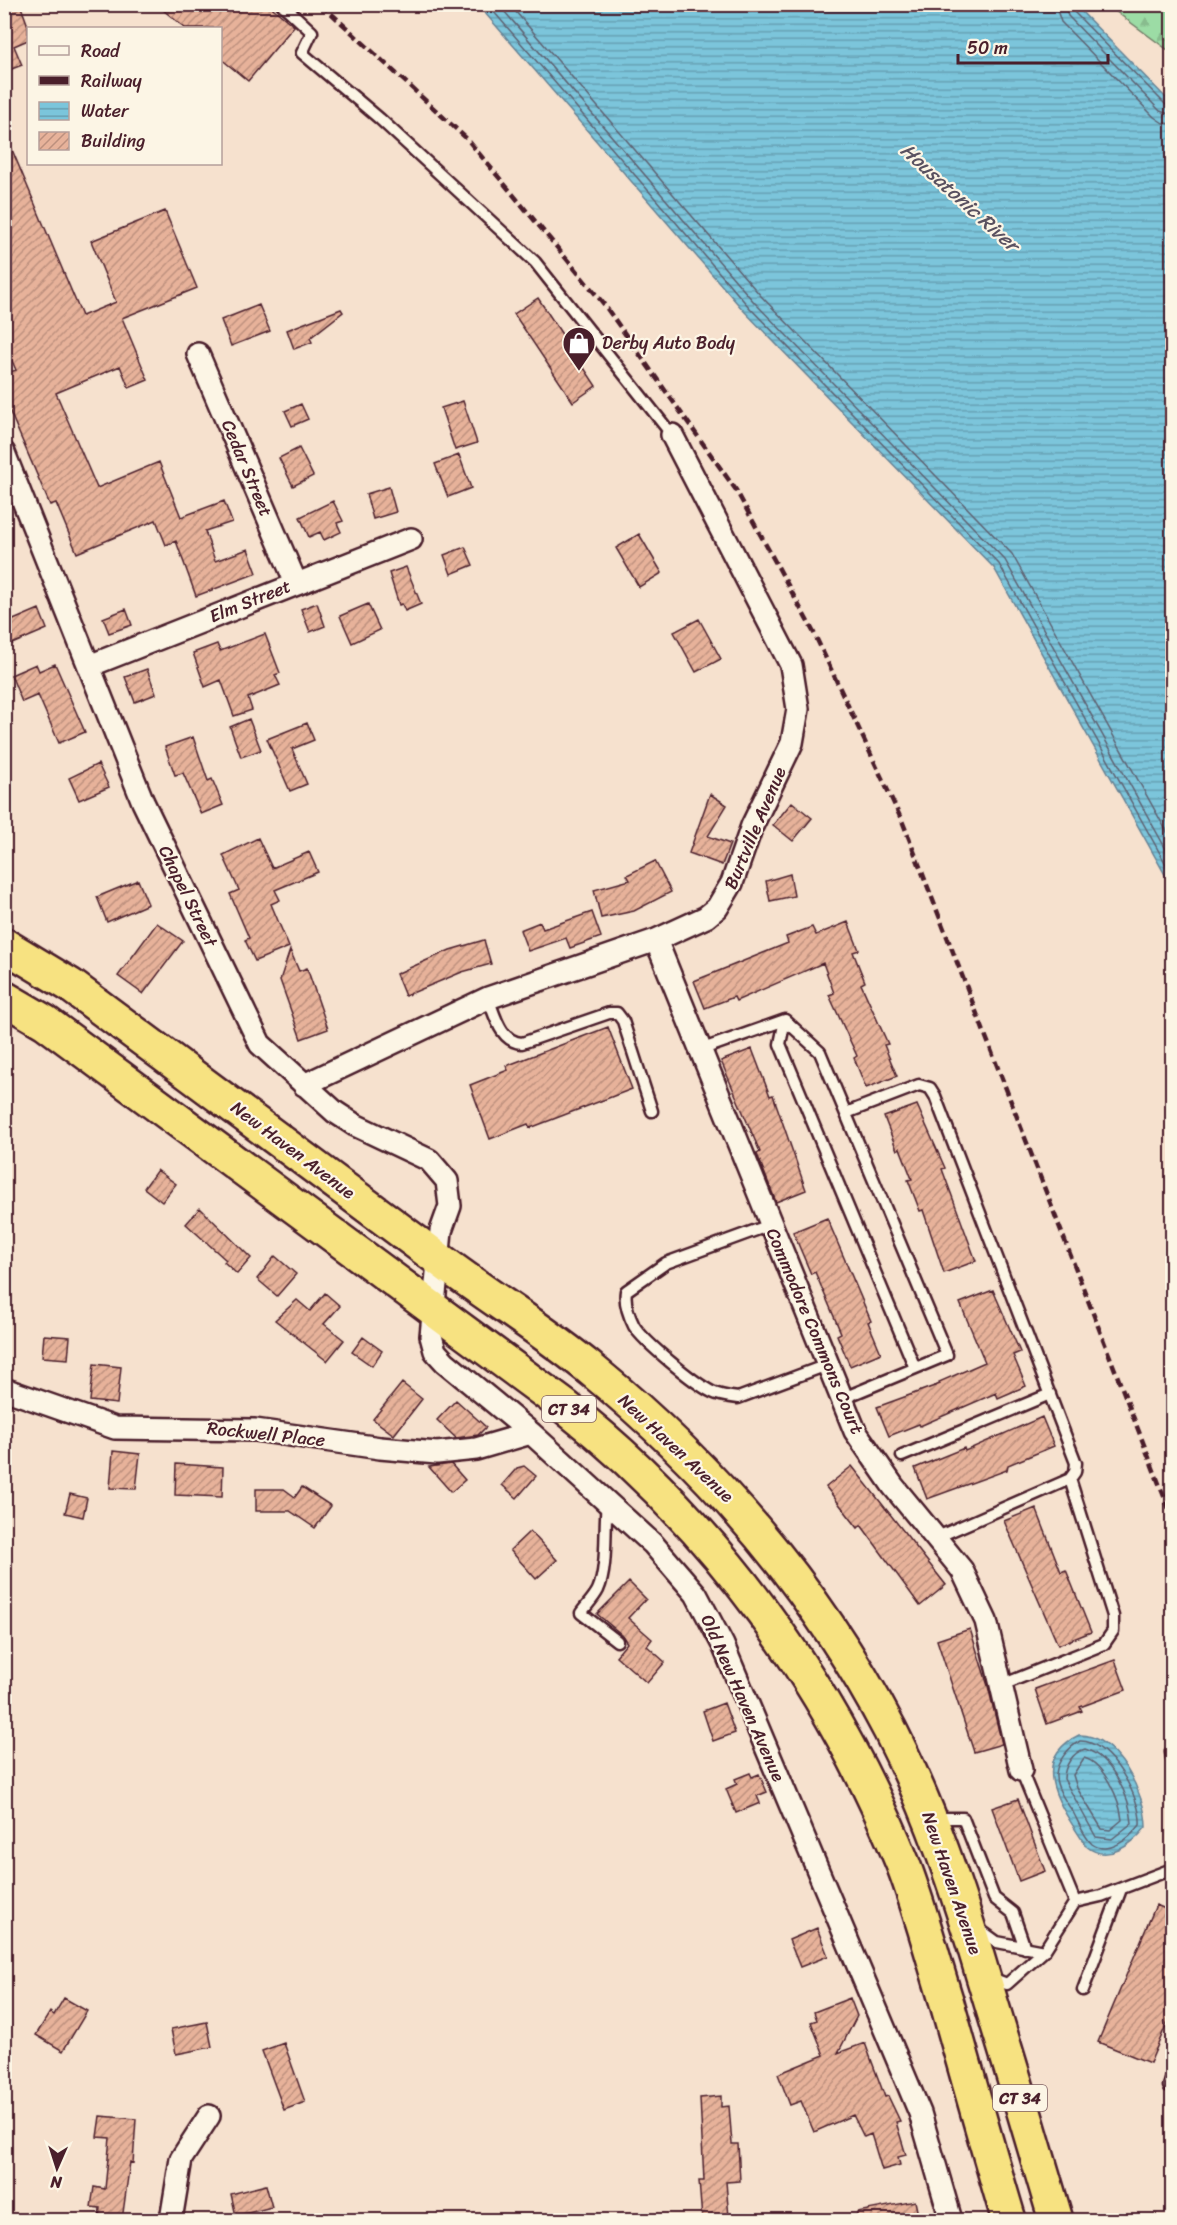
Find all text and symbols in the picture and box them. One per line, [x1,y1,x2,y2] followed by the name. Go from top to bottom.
[27,27,222,165] legend
[958,27,1108,65] scale bar
[967,32,1008,64] text: 50 m
[81,35,121,67] text: Road
[81,65,143,97] text: Railway
[81,95,130,127] text: Water
[81,125,145,157] text: Building
[892,134,1030,263] water label: Housatonic River
[561,325,597,372] shop icon: Derby Auto Body
[602,327,736,359] place label: Derby Auto Body
[212,414,282,522] street label: Cedar Street
[204,570,296,632] street label: Elm Street
[715,761,795,894] street label: Burtville Avenue
[150,840,227,953] street label: Chapel Street
[224,1092,363,1208] street label: New Haven Avenue
[757,1223,873,1439] street label: Commodore Commons Court
[610,1385,742,1511] street label: New Haven Avenue
[542,1396,596,1422] road number: CT 34
[205,1412,327,1456] street label: Rockwell Place
[692,1609,794,1787] street label: Old New Haven Avenue
[913,1807,992,1959] street label: New Haven Avenue
[993,2085,1047,2111] road number: CT 34
[27,2138,87,2198] north arrow
[49,2168,64,2197] text: N

